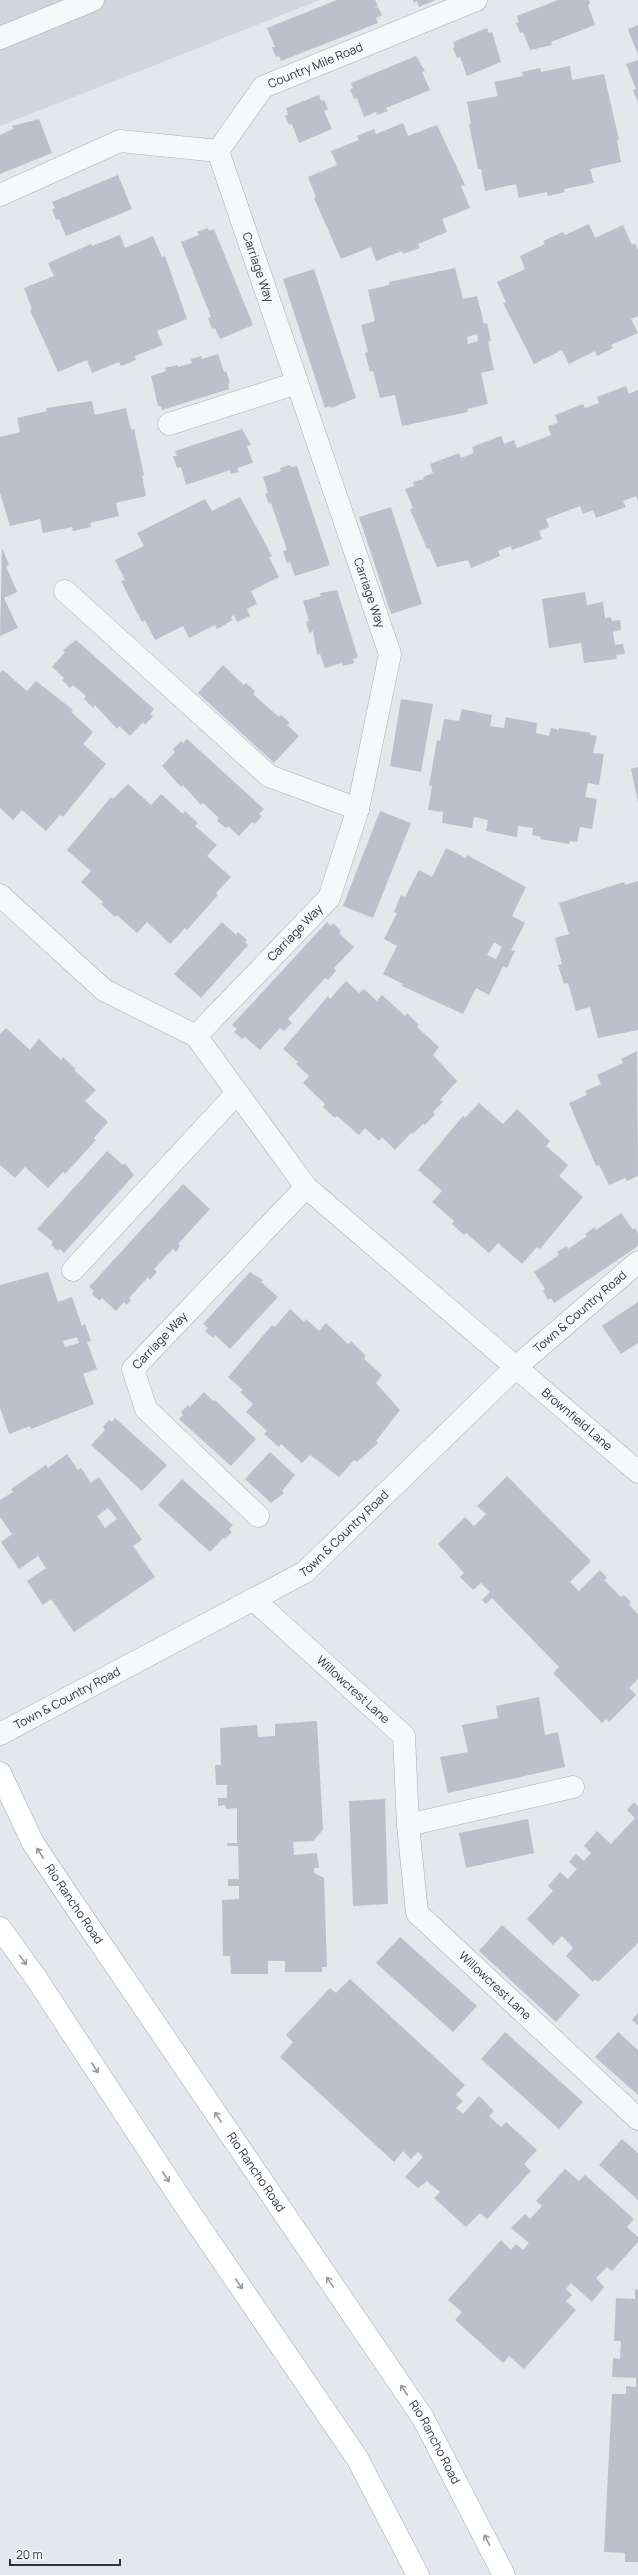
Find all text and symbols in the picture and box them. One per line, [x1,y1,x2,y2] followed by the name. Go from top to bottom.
[265,38,365,92] street label: Country Mile Road
[238,230,278,305] street label: Carriage Way
[350,555,390,631] street label: Carriage Way
[263,900,327,965] street label: Carriage Way
[529,1266,630,1357] street label: Town & Country Road
[128,1307,191,1373] street label: Carriage Way
[538,1384,616,1454] street label: Brownfield Lane
[297,1486,392,1581] street label: Town & Country Road
[313,1652,394,1727] street label: Willowcrest Lane
[11,1663,123,1733] street label: Town & Country Road
[36,1848,44,1859] one-way arrow
[41,1861,107,1947] street label: Rio Rancho Road
[455,1947,535,2023] street label: Willowcrest Lane
[19,1954,27,1965] one-way arrow
[91,2062,99,2073] one-way arrow
[214,2112,222,2123] one-way arrow
[223,2129,290,2215] street label: Rio Rancho Road
[162,2171,170,2182] one-way arrow
[326,2277,335,2288] one-way arrow
[235,2279,243,2290] one-way arrow
[400,2385,408,2396] one-way arrow
[405,2397,465,2487] street label: Rio Rancho Road
[482,2535,490,2547] one-way arrow
[10,2541,120,2567] scale bar
[16,2546,43,2563] text: 20 m

